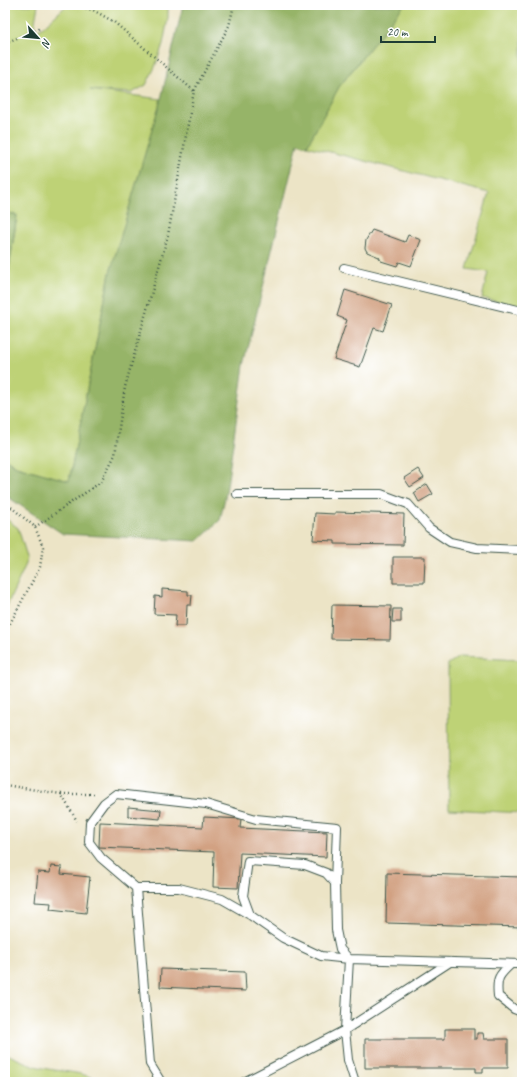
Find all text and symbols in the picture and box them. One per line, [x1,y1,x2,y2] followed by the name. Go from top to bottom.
[18,18,58,58] north arrow
[381,18,435,44] scale bar
[387,24,409,40] text: 20 m
[38,36,55,51] text: N

